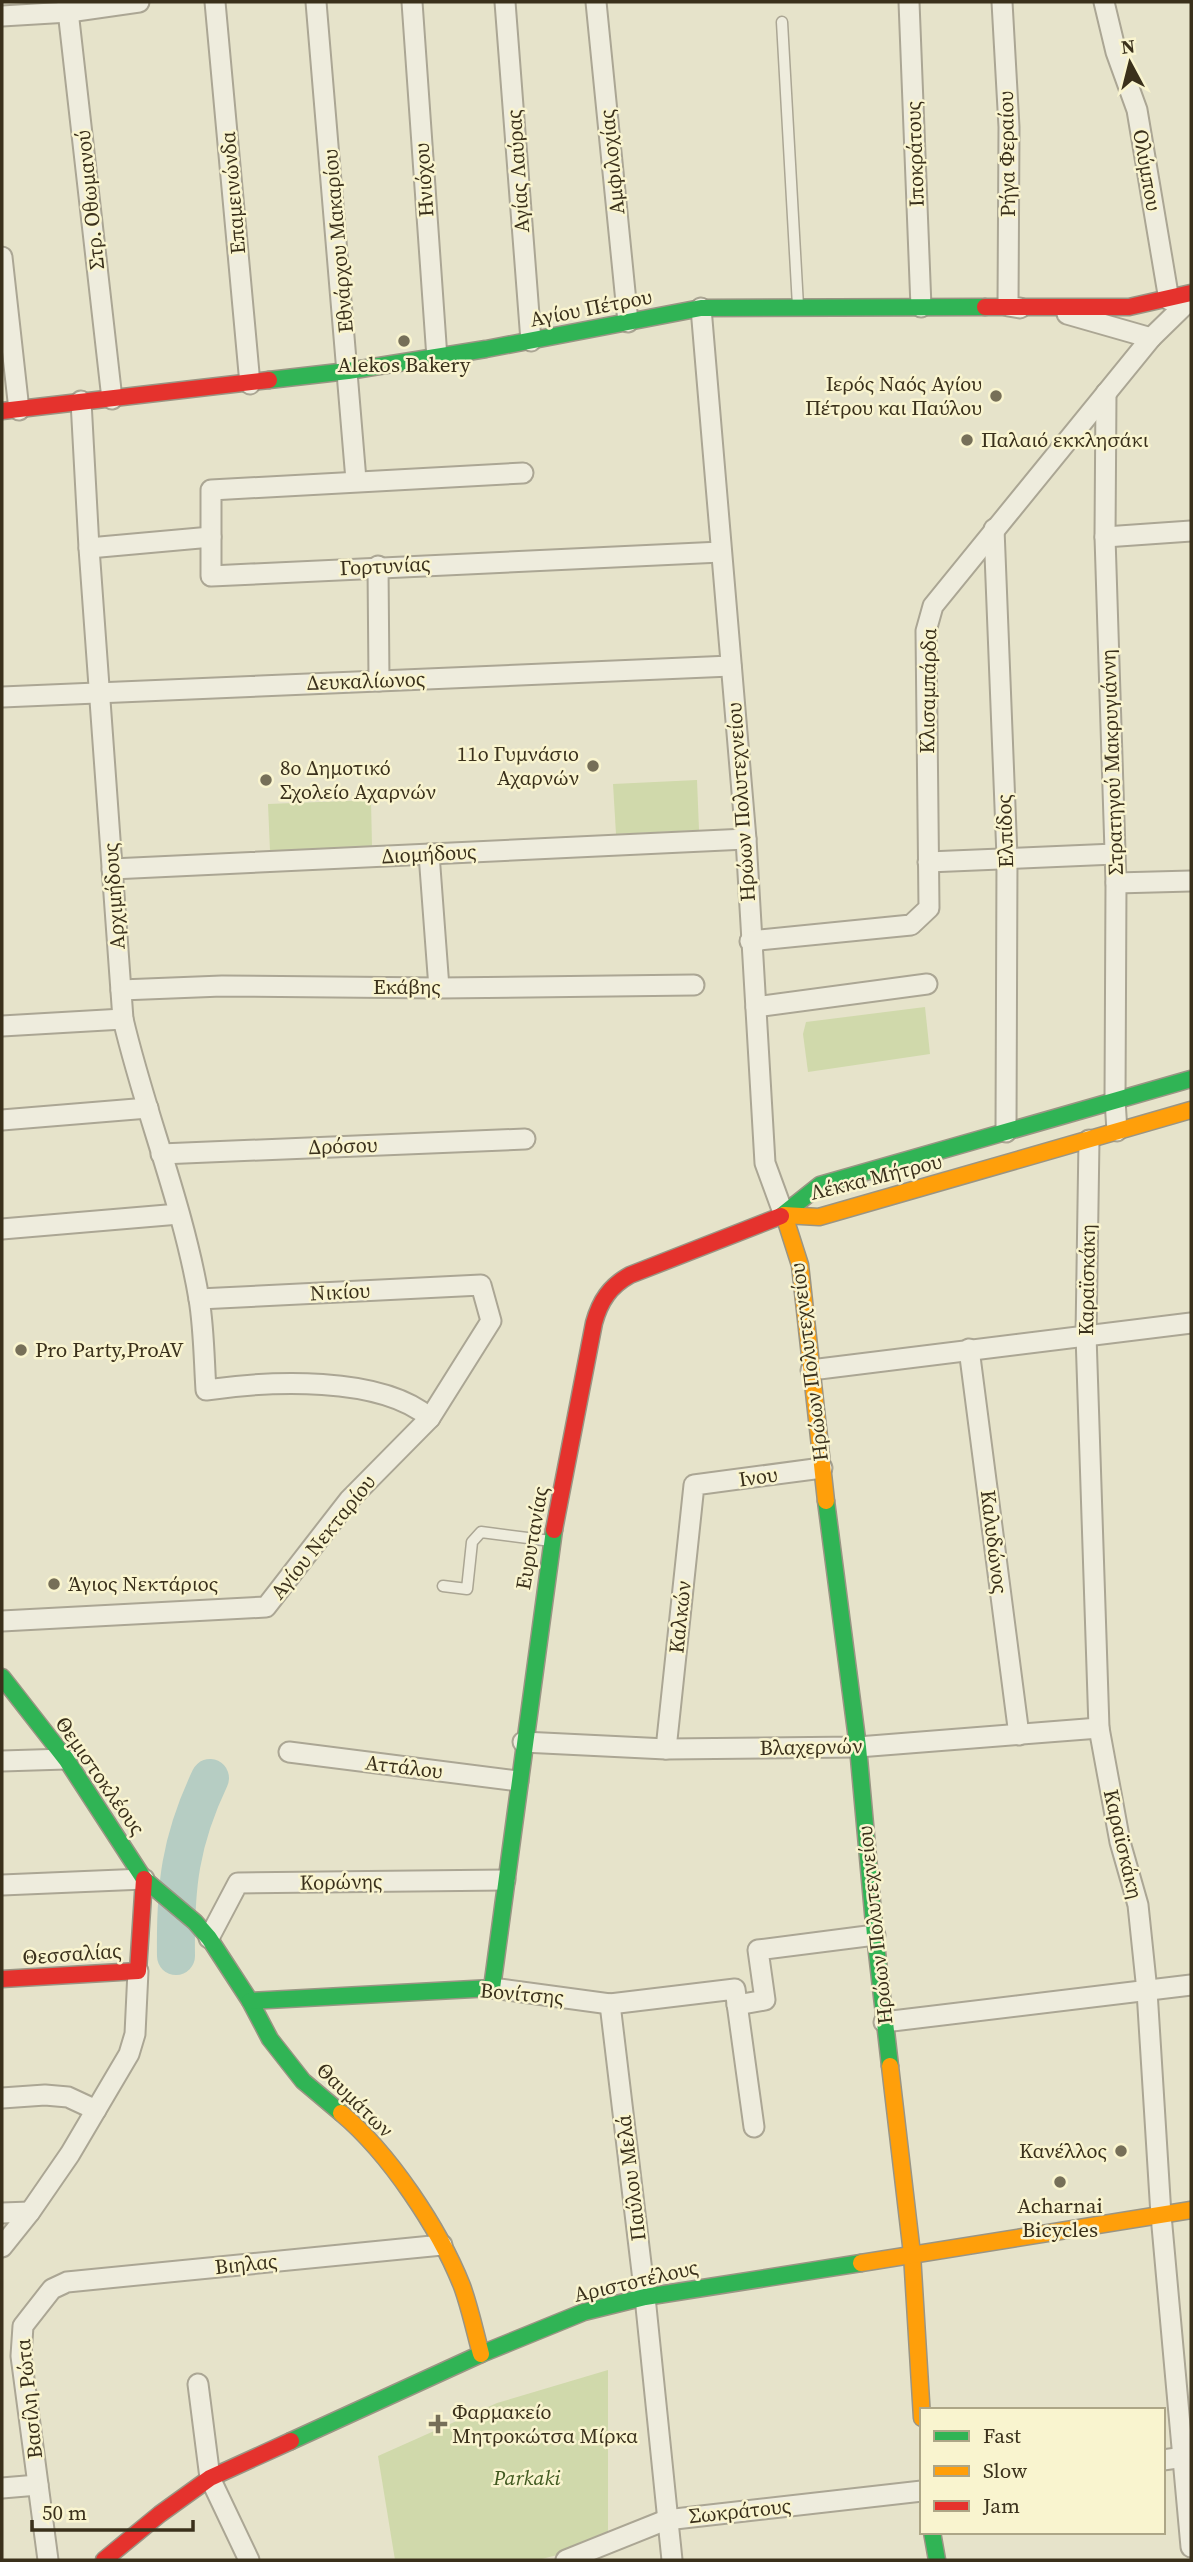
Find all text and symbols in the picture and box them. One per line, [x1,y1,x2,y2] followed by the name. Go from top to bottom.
[1095,28,1165,98] north arrow
[1119,32,1137,60] text: N
[991,91,1022,217] street label: Ρήγα Φεραίου
[898,100,931,208] street label: Ιποκράτους
[499,108,536,234] street label: Αγίας Λαύρας
[592,108,631,216] street label: Αμφιλοχίας
[1126,127,1169,213] street label: Ολύμπου
[68,129,111,271] street label: Στρ. Οθωμανού
[213,130,252,256] street label: Επαμεινώνδα
[406,142,441,218] street label: Ηνιόχου
[315,148,360,334] street label: Εθνάρχου Μακαρίου
[527,281,654,334] street label: Αγίου Πέτρου
[396,333,412,349] marker: Alekos Bakery
[338,350,471,379] place label: Alekos Bakery
[805,369,982,422] place label: Ιερός Ναός Αγίου Πέτρου και Παύλου
[988,388,1004,404] marker: Ιερός Ναός Αγίου Πέτρου και Παύλου
[981,425,1149,454] place label: Παλαιό εκκλησάκι
[959,432,975,448] marker: Παλαιό εκκλησάκι
[339,549,431,582] street label: Γορτυνίας
[912,628,943,754] street label: Κλισαμπάρδα
[1093,649,1130,875] street label: Στρατηγού Μακρυγιάννη
[306,664,426,697] street label: Δευκαλίωνος
[719,702,762,903] street label: Ηρώων Πολυτεχνείου
[457,739,579,792] place label: 11ο Γυμνάσιο Αχαρνών
[280,753,436,806] place label: 8ο Δημοτικό Σχολείο Αχαρνών
[585,758,601,774] marker: 11ο Γυμνάσιο Αχαρνών
[258,772,274,788] marker: 8ο Δημοτικό Σχολείο Αχαρνών
[989,794,1020,868] street label: Ελπίδος
[381,837,477,870] street label: Διομήδους
[95,842,132,950] street label: Αρχιμήδους
[373,972,441,1001] street label: Εκάβης
[308,1130,378,1161] street label: Δρόσου
[807,1146,945,1207] street label: Λέκκα Μήτρου
[1071,1224,1102,1336] street label: Καραϊσκάκη
[782,1261,835,1463] street label: Ηρώων Πολυτεχνείου
[309,1275,371,1308] street label: Νικίου
[35,1335,184,1364] place label: Pro Party,ProAV
[13,1342,29,1358] marker: Pro Party,ProAV
[737,1459,779,1494] street label: Ινου
[263,1468,382,1605] street label: Αγίου Νεκταρίου
[508,1484,555,1592] street label: Ευρυτανίας
[974,1488,1015,1595] street label: Καλυδώνος
[68,1569,218,1598] place label: Άγιος Νεκτάριος
[46,1576,62,1592] marker: Άγιος Νεκτάριος
[661,1579,698,1655] street label: Καλκών
[49,1710,152,1841] street label: Θεμιστοκλέους
[759,1731,863,1762] street label: Βλαχερνών
[364,1747,444,1786] street label: Αττάλου
[1097,1786,1150,1902] street label: Καραϊσκάκη
[850,1824,899,2026] street label: Ηρώων Πολυτεχνείου
[299,1866,383,1897] street label: Κορώνης
[22,1936,122,1971] street label: Θεσσαλίας
[479,1975,565,2012] street label: Βονίτσης
[310,2056,400,2144] street label: Θαυμάτων
[608,2113,653,2243] street label: Παύλου Μελά
[1019,2136,1107,2165] place label: Κανέλλος
[1113,2143,1129,2159] marker: Κανέλλος
[1052,2174,1068,2190] marker: Acharnai Bicycles
[1017,2191,1103,2244] place label: Acharnai Bicycles
[213,2246,279,2281] street label: Βιηλας
[571,2252,701,2309] street label: Αριστοτέλους
[8,2337,49,2460] street label: Βασίλη Ρώτα
[452,2397,638,2450] place label: Φαρμακείο Μητροκώτσα Μίρκα
[920,2408,1165,2534] legend
[430,2416,446,2432] marker: Φαρμακείο Μητροκώτσα Μίρκα
[983,2421,1021,2450] text: Fast
[983,2456,1027,2485] text: Slow
[492,2463,561,2492] park label: Parkaki
[32,2488,192,2532] scale bar
[687,2491,792,2530] street label: Σωκράτους
[982,2491,1020,2520] text: Jam
[42,2498,87,2527] text: 50 m

